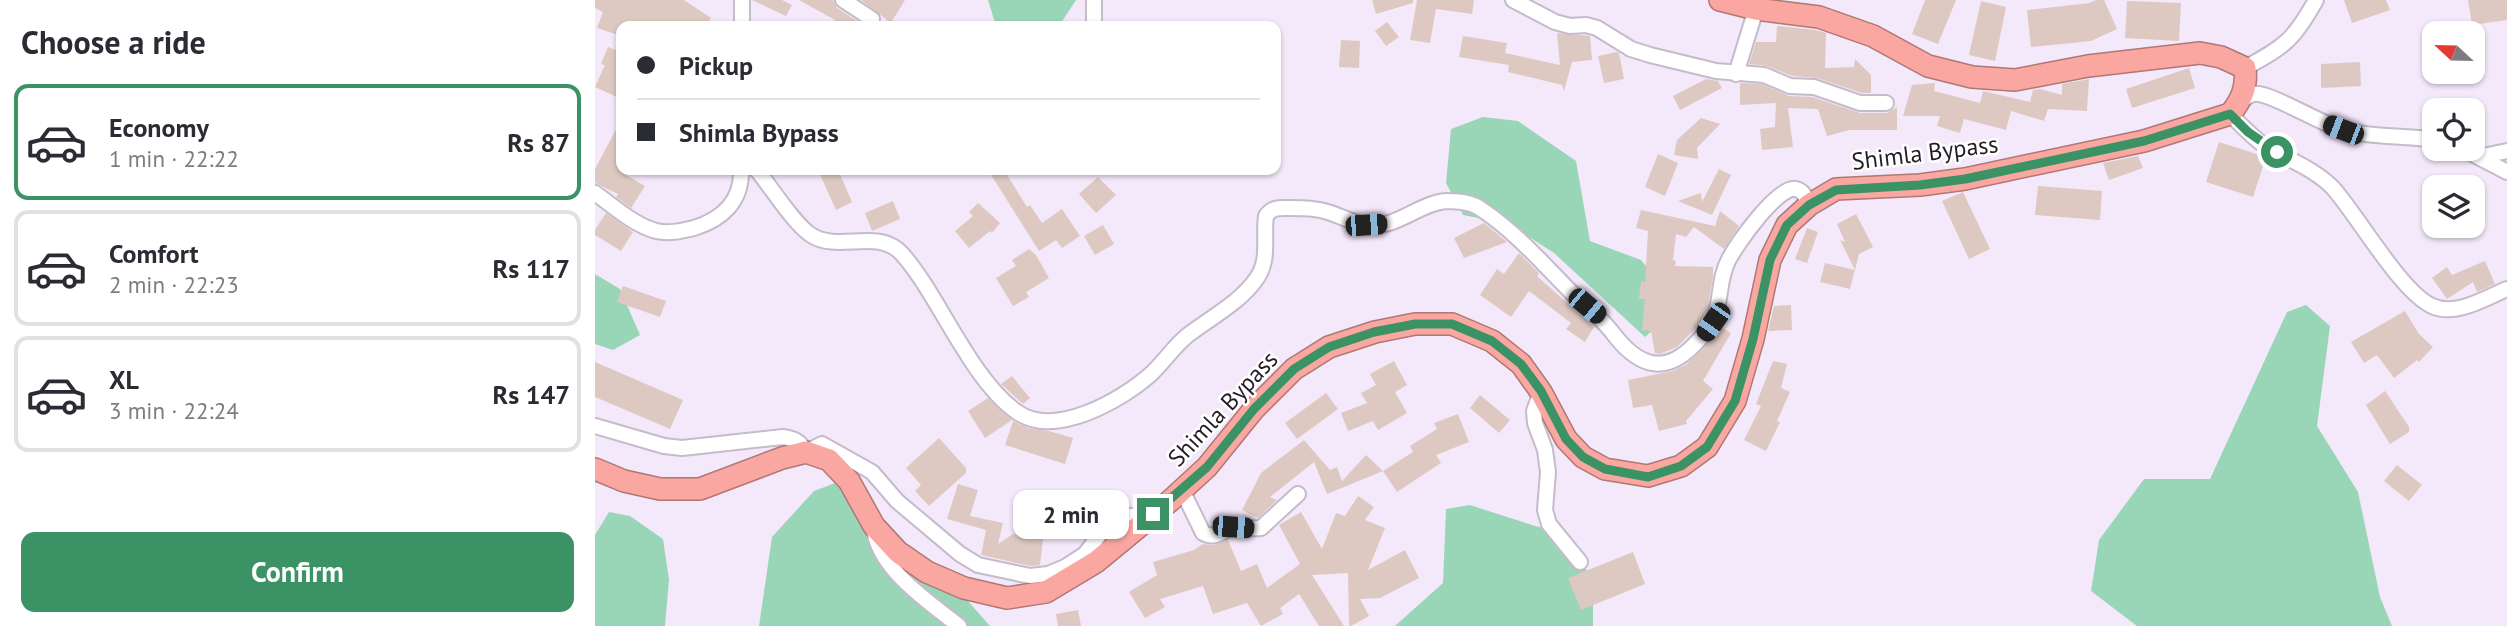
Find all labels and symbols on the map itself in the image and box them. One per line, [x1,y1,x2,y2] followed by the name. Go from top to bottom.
[2422,21,2485,84] north arrow
[2320,113,2367,147] car
[1850,128,2000,177] street label: Shimla Bypass
[2261,136,2293,168] route start
[1345,213,1388,237] car
[1565,284,1610,328] car
[1693,299,1734,345] car
[1161,344,1284,473] street label: Shimla Bypass
[1013,490,1129,538] callout: 2 min
[1137,498,1169,530] route end
[1212,515,1255,539] car

